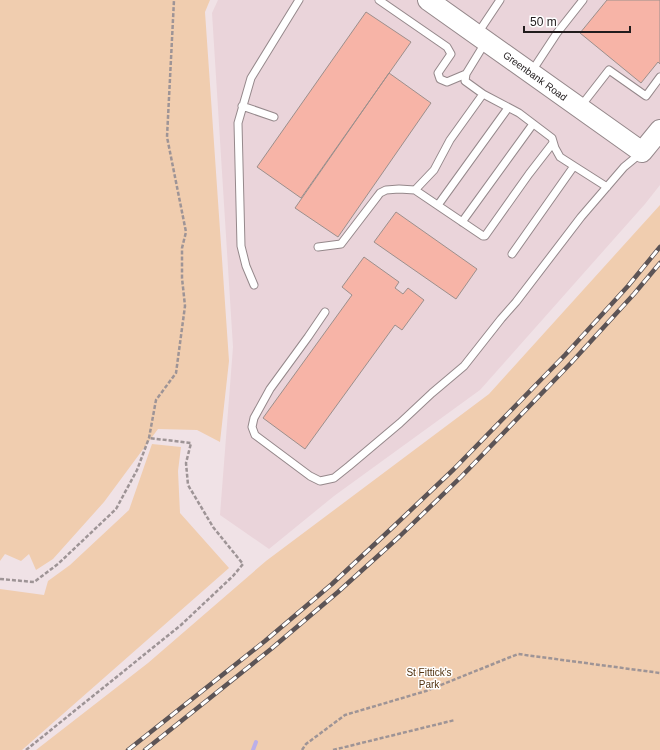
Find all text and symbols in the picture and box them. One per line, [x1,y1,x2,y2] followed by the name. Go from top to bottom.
[524,8,630,34] scale bar
[530,15,557,29] text: 50 m
[501,49,569,103] street label: Greenbank Road
[406,667,452,690] park label: St Fittick's Park

